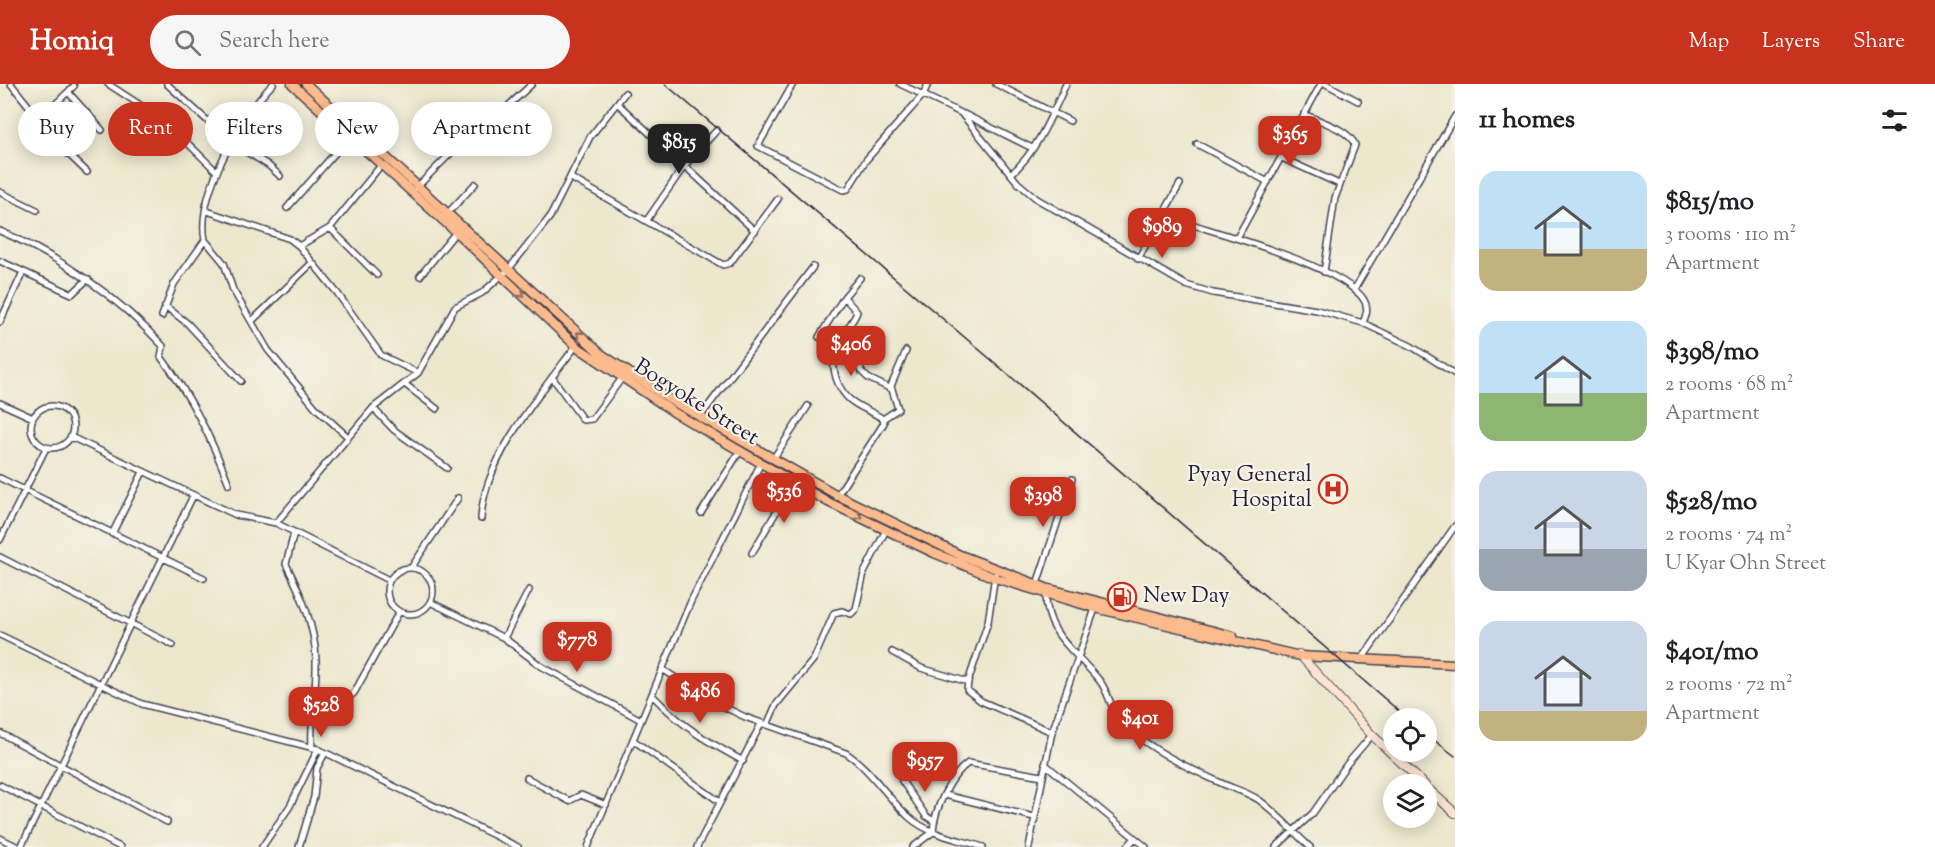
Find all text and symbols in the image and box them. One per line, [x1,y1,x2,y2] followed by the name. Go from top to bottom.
[150,15,570,69] search box
[30,22,114,62] text: Homiq
[171,26,204,59] icon: search
[219,26,329,58] text: Search here
[1689,27,1729,57] text: Map
[1762,27,1820,57] text: Layers
[1853,27,1905,57] text: Share
[18,102,96,156] chip: Buy
[108,102,193,156] chip: Rent
[205,102,303,156] chip: Filters
[315,102,399,156] chip: New
[411,102,552,156] chip: Apartment
[1479,102,1575,139] text: 11 homes
[1878,104,1911,137] icon: filters
[1254,116,1326,167] pin: $365
[1272,121,1308,150] text: $365
[643,124,715,175] pin: $815
[662,129,696,158] text: $815
[1665,184,1754,221] text: $815/mo
[1527,195,1599,267] icon: home
[1126,208,1198,259] pin: $989
[1142,213,1182,242] text: $989
[1665,221,1796,250] text: 3 rooms · 110 m²
[1665,250,1760,279] text: Apartment
[514,287,525,298] one-way arrow
[815,326,887,377] pin: $406
[577,331,587,342] one-way arrow
[830,331,872,360] text: $406
[1665,334,1759,371] text: $398/mo
[1527,345,1599,417] icon: home
[627,352,765,455] street label: Bogyoke Street
[1665,371,1793,400] text: 2 rooms · 68 m²
[1665,400,1760,429] text: Apartment
[1188,460,1312,517] place label: Pyay General Hospital
[748,473,820,524] pin: $536
[1317,473,1349,505] hospital icon: Pyay General Hospital
[1007,477,1079,528] pin: $398
[766,478,802,507] text: $536
[1024,482,1062,511] text: $398
[1665,484,1757,521] text: $528/mo
[1527,495,1599,567] icon: home
[851,509,862,520] one-way arrow
[1665,521,1792,550] text: 2 rooms · 74 m²
[1665,550,1826,579] text: U Kyar Ohn Street
[1106,581,1138,613] fuel station icon: New Day
[1143,581,1230,613] place label: New Day
[541,622,613,673] pin: $778
[557,627,597,656] text: $778
[1665,634,1759,671] text: $401/mo
[1527,645,1599,717] icon: home
[1665,671,1793,700] text: 2 rooms · 72 m²
[664,673,736,724] pin: $486
[680,678,720,707] text: $486
[285,687,357,738] pin: $528
[303,692,339,721] text: $528
[1104,700,1176,751] pin: $401
[1665,700,1760,729] text: Apartment
[1121,705,1159,734] text: $401
[1383,708,1437,828] map controls
[1383,708,1437,762] button: locate
[889,742,961,793] pin: $957
[906,747,944,776] text: $957
[1383,774,1437,828] button: layers

